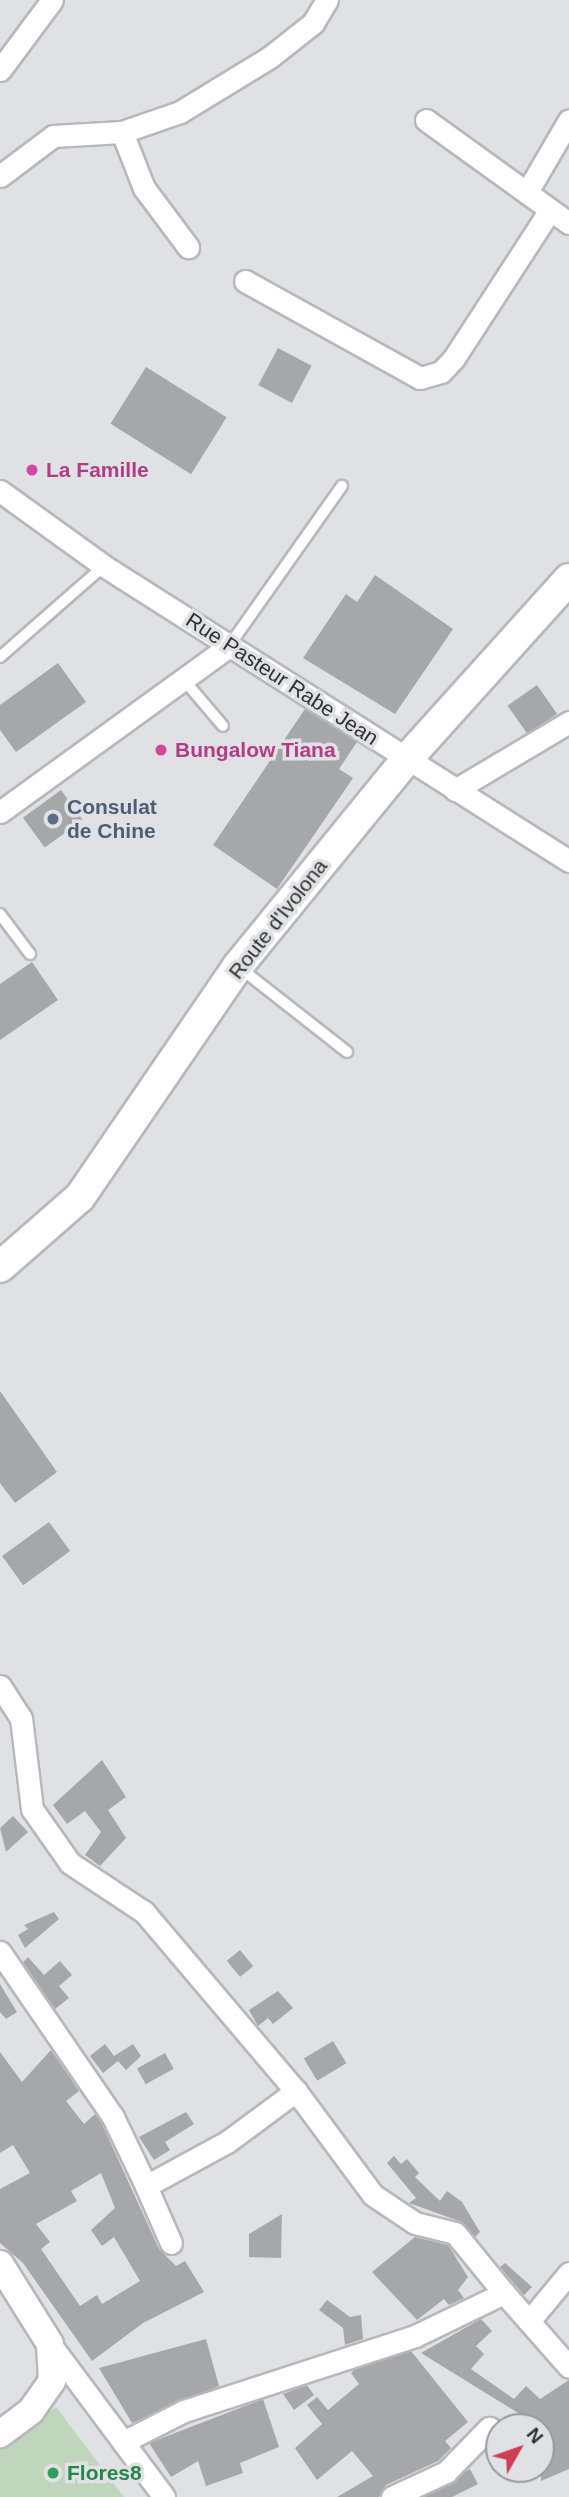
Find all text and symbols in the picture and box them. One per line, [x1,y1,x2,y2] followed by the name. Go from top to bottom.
[46,457,149,483] place label: La Famille
[24,462,40,478] marker: La Famille
[181,607,383,751] street label: Rue Pasteur Rabe Jean
[175,737,336,763] place label: Bungalow Tiana
[153,742,169,758] marker: Bungalow Tiana
[67,794,157,844] place label: Consulat de Chine
[45,811,61,827] marker: Consulat de Chine
[223,854,333,984] street label: Route d'Ivolona
[485,2413,555,2483] north arrow
[522,2423,547,2447] text: N
[67,2460,142,2486] place label: Flores8
[45,2465,61,2481] marker: Flores8

